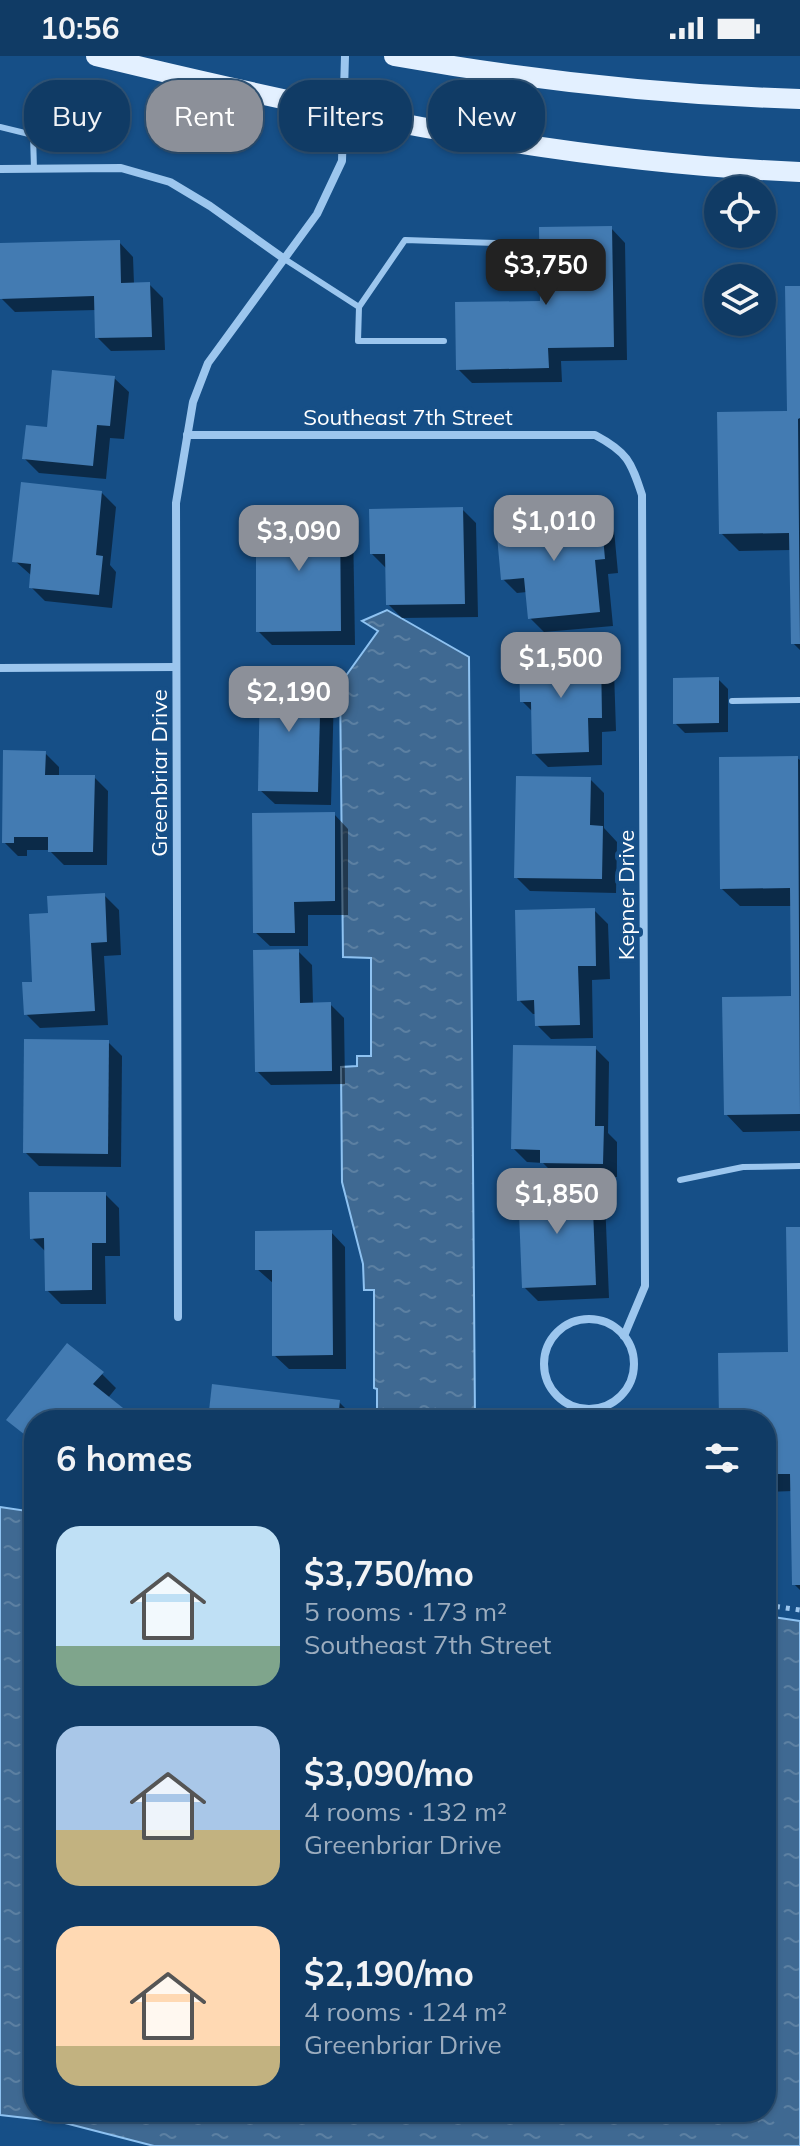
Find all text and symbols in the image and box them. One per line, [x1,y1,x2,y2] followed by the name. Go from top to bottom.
[40,9,119,47] text: 10:56
[24,80,130,152] chip: Buy
[146,80,263,152] chip: Rent
[279,80,412,152] chip: Filters
[428,80,545,152] chip: New
[704,176,776,336] map controls
[704,176,776,248] button: locate
[481,239,611,307] pin: $3,750
[504,248,588,281] text: $3,750
[704,264,776,336] button: layers
[303,403,513,431] street label: Southeast 7th Street
[489,495,619,563] pin: $1,010
[512,504,596,537] text: $1,010
[234,505,364,573] pin: $3,090
[257,514,341,547] text: $3,090
[496,632,626,700] pin: $1,500
[519,641,603,674] text: $1,500
[224,666,354,734] pin: $2,190
[247,675,331,708] text: $2,190
[145,689,173,857] street label: Greenbriar Drive
[612,830,640,960] street label: Kepner Drive
[492,1168,622,1236] pin: $1,850
[515,1177,599,1210] text: $1,850
[700,1436,744,1480] icon: filters
[56,1437,193,1480] text: 6 homes
[304,1552,474,1595] text: $3,750/mo
[120,1558,216,1654] icon: home
[304,1595,507,1628] text: 5 rooms · 173 m²
[304,1628,551,1661] text: Southeast 7th Street
[304,1752,474,1795] text: $3,090/mo
[120,1758,216,1854] icon: home
[304,1795,507,1828] text: 4 rooms · 132 m²
[304,1828,502,1861] text: Greenbriar Drive
[304,1952,474,1995] text: $2,190/mo
[120,1958,216,2054] icon: home
[304,1995,507,2028] text: 4 rooms · 124 m²
[304,2028,502,2061] text: Greenbriar Drive

